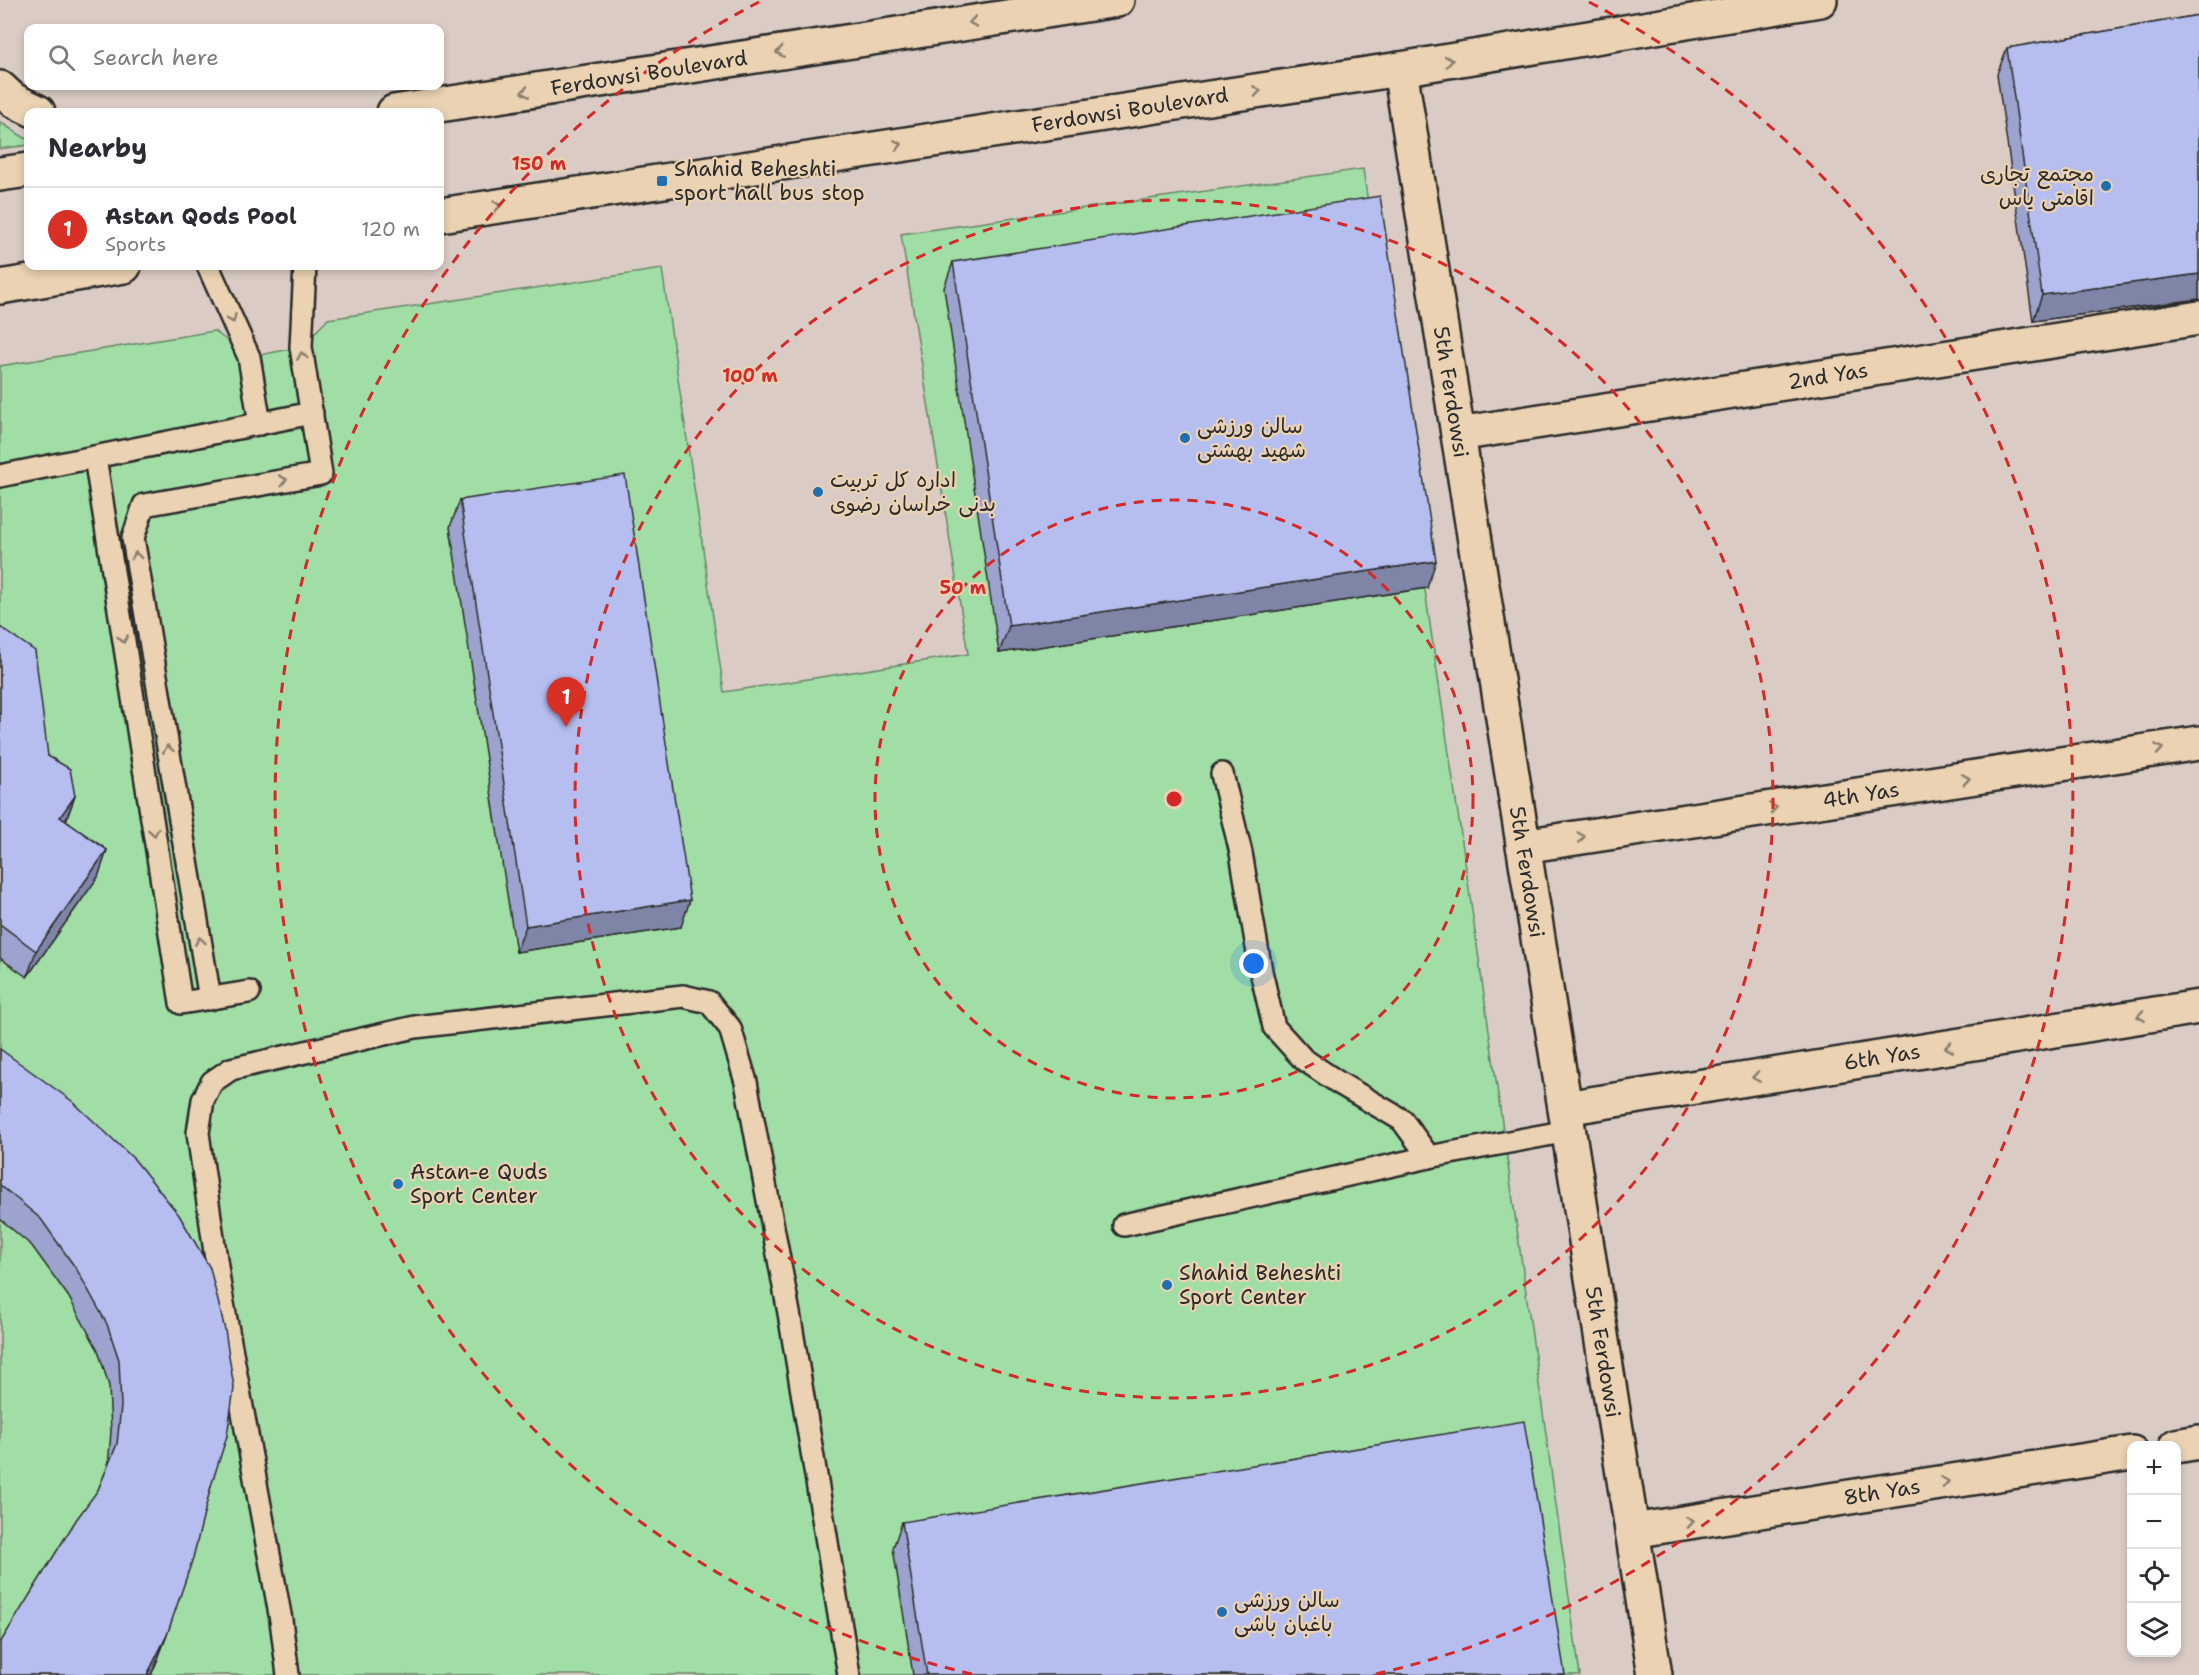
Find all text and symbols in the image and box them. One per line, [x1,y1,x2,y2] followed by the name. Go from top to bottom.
[968,16,977,28] one-way arrow
[24,24,444,90] search box
[45,41,78,74] icon: search
[93,43,219,72] text: Search here
[549,44,749,102] street label: Ferdowsi Boulevard
[775,46,785,58] one-way arrow
[1445,55,1454,67] one-way arrow
[1030,81,1230,139] street label: Ferdowsi Boulevard
[520,85,530,98] one-way arrow
[1252,85,1261,97] one-way arrow
[48,130,147,165] text: Nearby
[893,140,902,152] one-way arrow
[512,152,567,176] text: 150 m
[674,155,864,207] place label: Shahid Beheshti sport hall bus stop
[1980,160,2094,212] place label: مجتمع تجاری اقامتی یاس
[655,174,669,188] marker: Shahid Beheshti sport hall bus stop
[2099,179,2113,193] marker: مجتمع تجاری اقامتی یاس
[493,201,502,213] one-way arrow
[105,202,297,231] text: Astan Qods Pool
[63,216,72,242] text: 1
[361,216,420,242] text: 120 m
[105,231,166,257] text: Sports
[225,312,237,323] one-way arrow
[1427,324,1475,460] street label: 5th Ferdowsi
[297,351,309,360] one-way arrow
[1786,356,1870,396] street label: 2nd Yas
[722,364,778,388] text: 100 m
[1197,412,1306,464] place label: سالن ورزشی شهید بهشتی
[1178,431,1192,445] marker: سالن ورزشی شهید بهشتی
[830,466,996,518] place label: اداره کل تربیت بدنی خراسان رضوی
[279,475,288,487] one-way arrow
[811,485,825,499] marker: اداره کل تربیت بدنی خراسان رضوی
[130,552,143,562] one-way arrow
[940,576,987,600] text: 50 m
[117,634,129,644] one-way arrow
[546,678,586,727] pin: 1
[162,744,175,754] one-way arrow
[2154,744,2164,756] one-way arrow
[1962,773,1971,785] one-way arrow
[1821,775,1901,815] street label: 4th Yas
[1164,789,1184,809] centre of rings
[1768,802,1778,815] one-way arrow
[1503,804,1551,940] street label: 5th Ferdowsi
[147,827,159,836] one-way arrow
[1576,832,1585,844] one-way arrow
[194,936,207,946] one-way arrow
[1239,949,1268,978] your location
[2137,1010,2146,1022] one-way arrow
[1842,1037,1922,1077] street label: 6th Yas
[1944,1040,1953,1052] one-way arrow
[1751,1071,1761,1083] one-way arrow
[410,1158,548,1210] place label: Astan-e Quds Sport Center
[391,1177,405,1191] marker: Astan-e Quds Sport Center
[1179,1259,1341,1311] place label: Shahid Beheshti Sport Center
[1160,1278,1174,1292] marker: Shahid Beheshti Sport Center
[1579,1284,1627,1420] street label: 5th Ferdowsi
[2127,1441,2181,1657] map controls
[2127,1441,2181,1495] button: +
[1842,1472,1922,1512] street label: 8th Yas
[1940,1477,1949,1489] one-way arrow
[2127,1495,2181,1549] button: −
[1685,1517,1694,1529] one-way arrow
[2127,1549,2181,1603] button: locate
[1234,1586,1340,1638] place label: سالن ورزشی باغبان باشی
[2127,1603,2181,1657] button: layers
[1215,1605,1229,1619] marker: سالن ورزشی باغبان باشی

